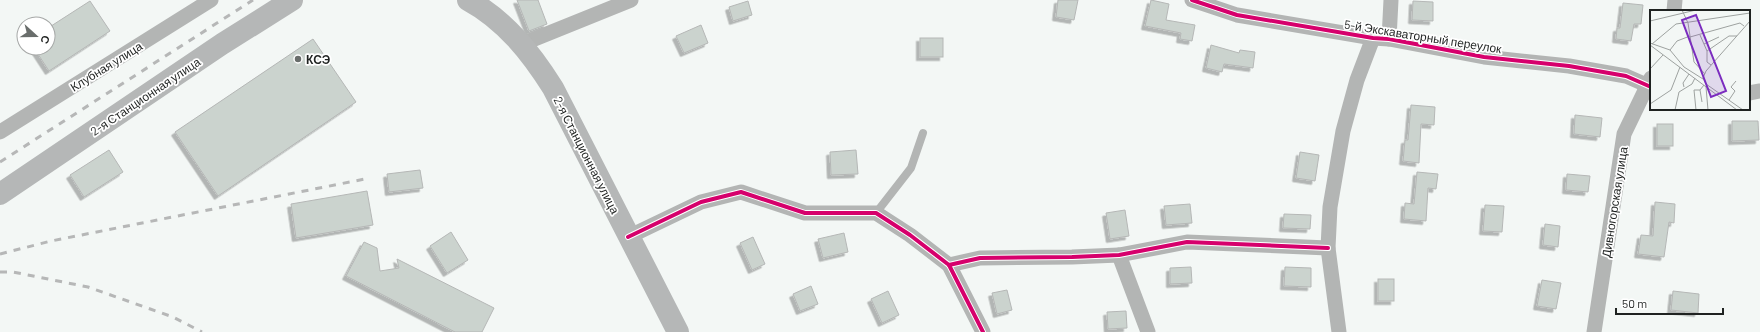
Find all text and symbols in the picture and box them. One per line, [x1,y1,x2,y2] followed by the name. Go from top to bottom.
[1650,10,1750,110] inset map
[16,16,56,56] north arrow
[1343,17,1503,56] street label: 5-й Экскаваторный переулок
[38,34,53,46] text: С
[67,38,145,95] street label: Клубная улица
[306,52,331,66] place label: КСЭ
[87,54,203,139] street label: 2-я Станционная улица
[293,54,303,64] marker: КСЭ
[550,94,623,217] street label: 2-я Станционная улица
[1598,145,1631,259] street label: Дивногорская улица
[1616,290,1723,316] scale bar
[1622,296,1647,310] text: 50 m

